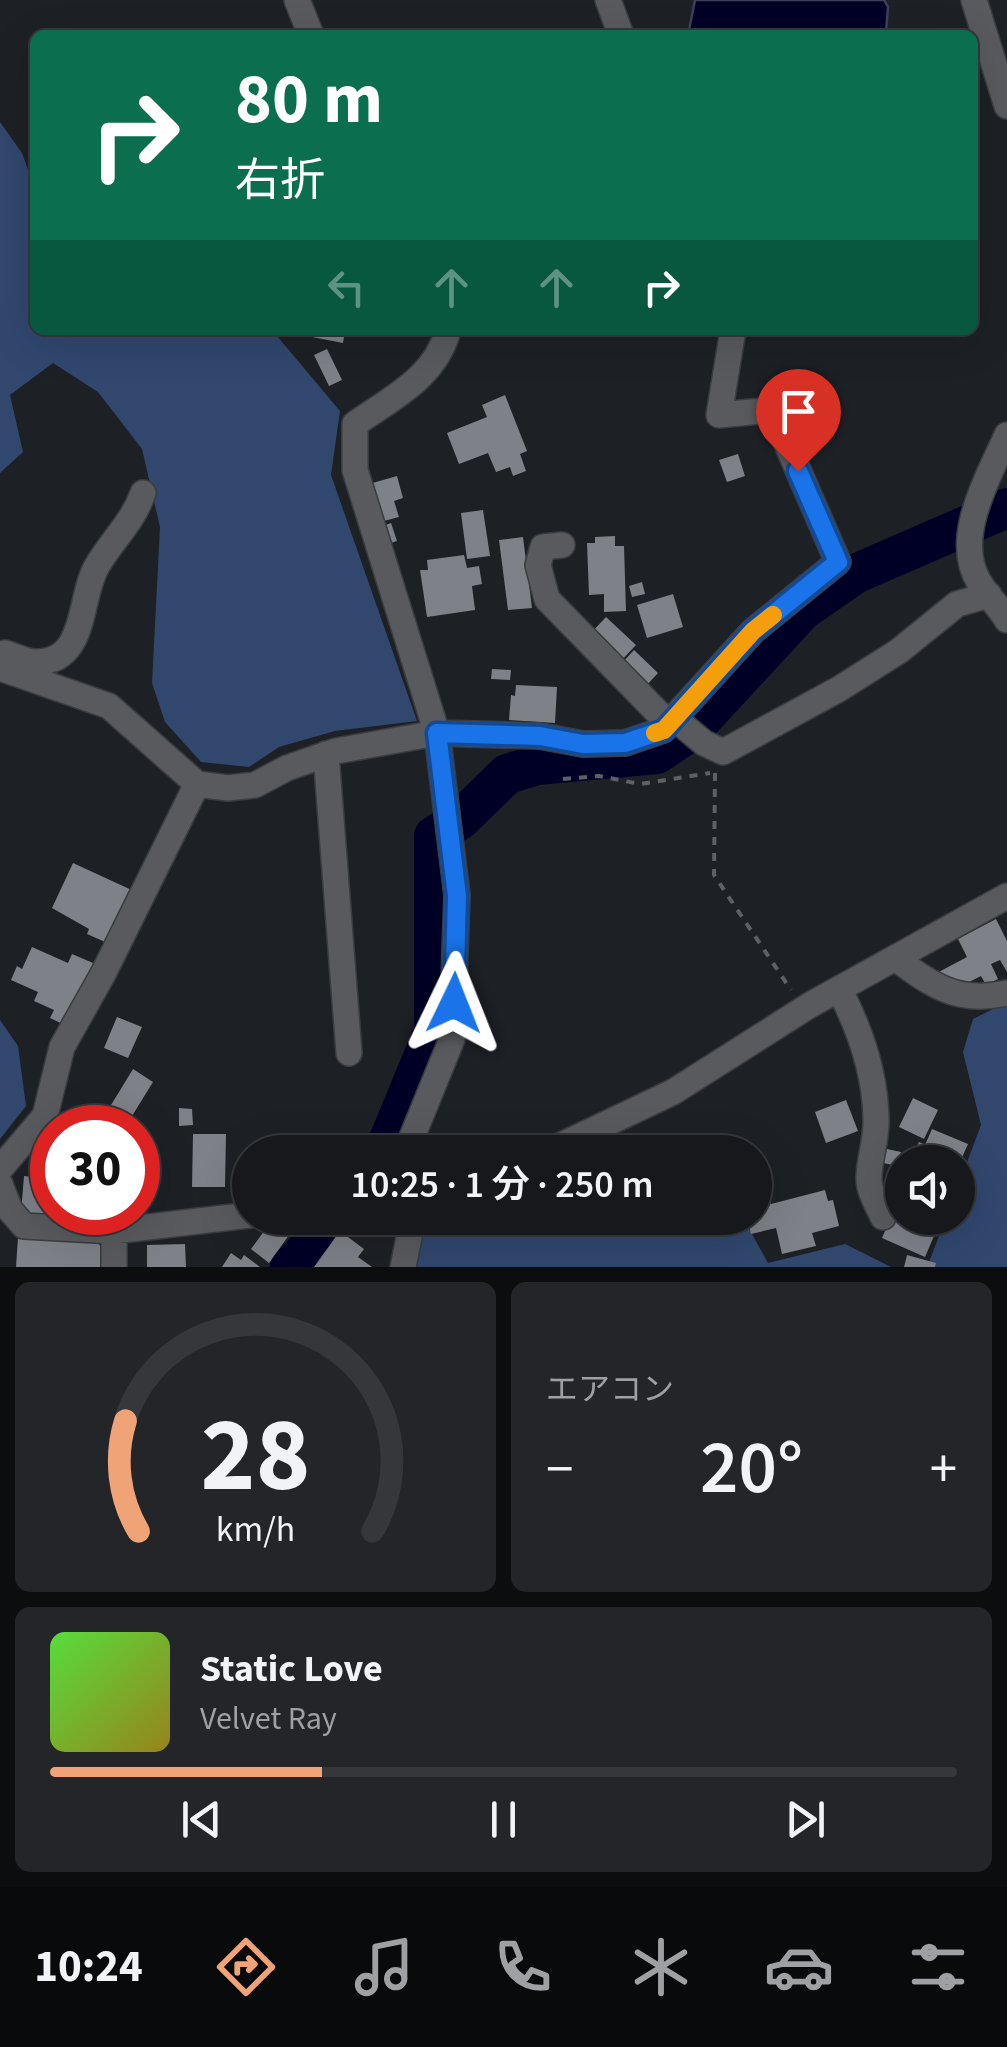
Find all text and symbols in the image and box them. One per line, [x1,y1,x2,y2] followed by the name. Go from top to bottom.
[235,50,383,150] text: 80 m
[70,70,200,200] icon: right
[235,149,325,213] text: 右折
[319,260,374,315] icon: left
[424,260,479,315] icon: ahead
[529,260,584,315] icon: ahead
[634,260,689,315] icon: right
[756,369,841,472] pin
[771,384,826,439] icon: arrive
[402,951,506,1055] position arrow
[30,1105,160,1235] speed limit sign: 30
[885,1145,975,1235] map controls
[885,1145,975,1235] button: sound
[351,1158,653,1212] text: 10:25 · 1 分 · 250 m
[546,1367,674,1413] text: エアコン
[201,1383,310,1531] text: 28
[700,1415,803,1522] text: 20°
[546,1431,573,1509] text: −
[930,1431,957,1509] text: +
[216,1504,295,1555] text: km/h
[200,1642,383,1696] text: Static Love
[200,1696,337,1742] text: Velvet Ray
[174,1792,229,1847] icon: previous
[476,1792,531,1847] icon: pause
[778,1792,833,1847] icon: next
[211,1932,281,2002] icon: directions
[349,1932,419,2002] icon: music
[488,1932,558,2002] icon: phone
[626,1932,696,2002] icon: climate
[764,1932,834,2002] icon: car
[903,1932,973,2002] icon: filters
[34,1935,143,1999] text: 10:24

